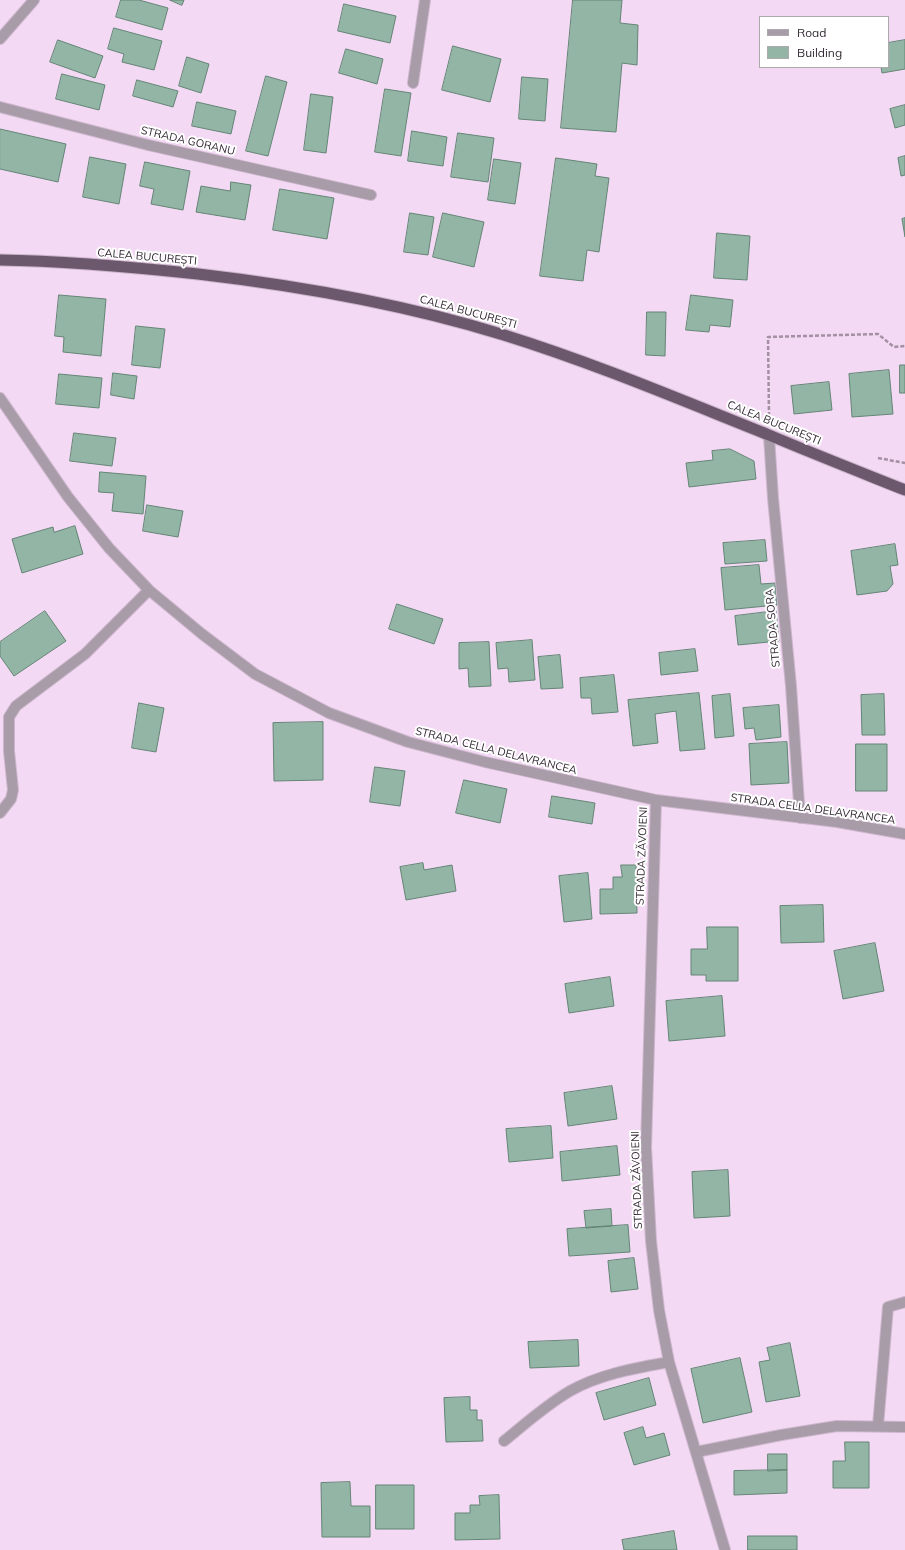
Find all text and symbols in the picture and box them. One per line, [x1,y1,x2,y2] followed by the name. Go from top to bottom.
[759,16,889,68] legend
[797,25,826,40] text: Road
[797,45,842,60] text: Building
[140,124,236,158] street label: STRADA GORANU
[97,246,197,268] street label: CALEA BUCUREȘTI
[418,293,518,331] street label: CALEA BUCUREȘTI
[725,398,823,448] street label: CALEA BUCUREȘTI
[763,588,783,668] street label: STRADA SORA
[414,725,578,777] street label: STRADA CELLA DELAVRANCEA
[730,791,896,827] street label: STRADA CELLA DELAVRANCEA
[634,807,650,905] street label: STRADA ZĂVOIENI
[629,1131,645,1229] street label: STRADA ZĂVOIENI

